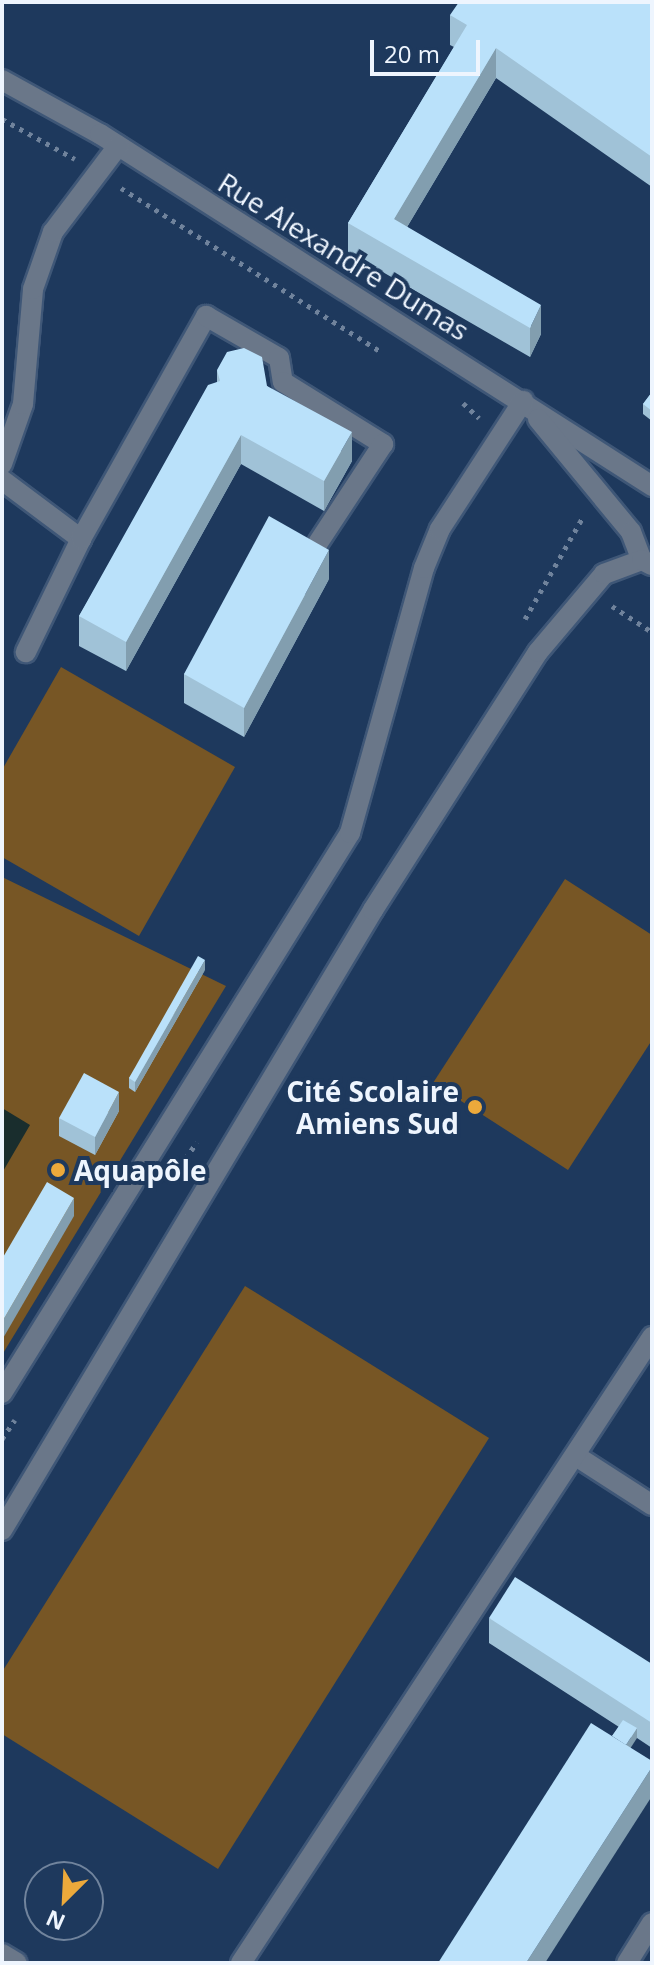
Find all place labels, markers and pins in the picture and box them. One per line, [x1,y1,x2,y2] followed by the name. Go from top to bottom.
[286,1074,459,1140] place label: Cité Scolaire Amiens Sud
[466,1098,484,1116] marker: Cité Scolaire Amiens Sud
[74,1153,206,1187] place label: Aquapôle
[49,1161,67,1179] marker: Aquapôle

